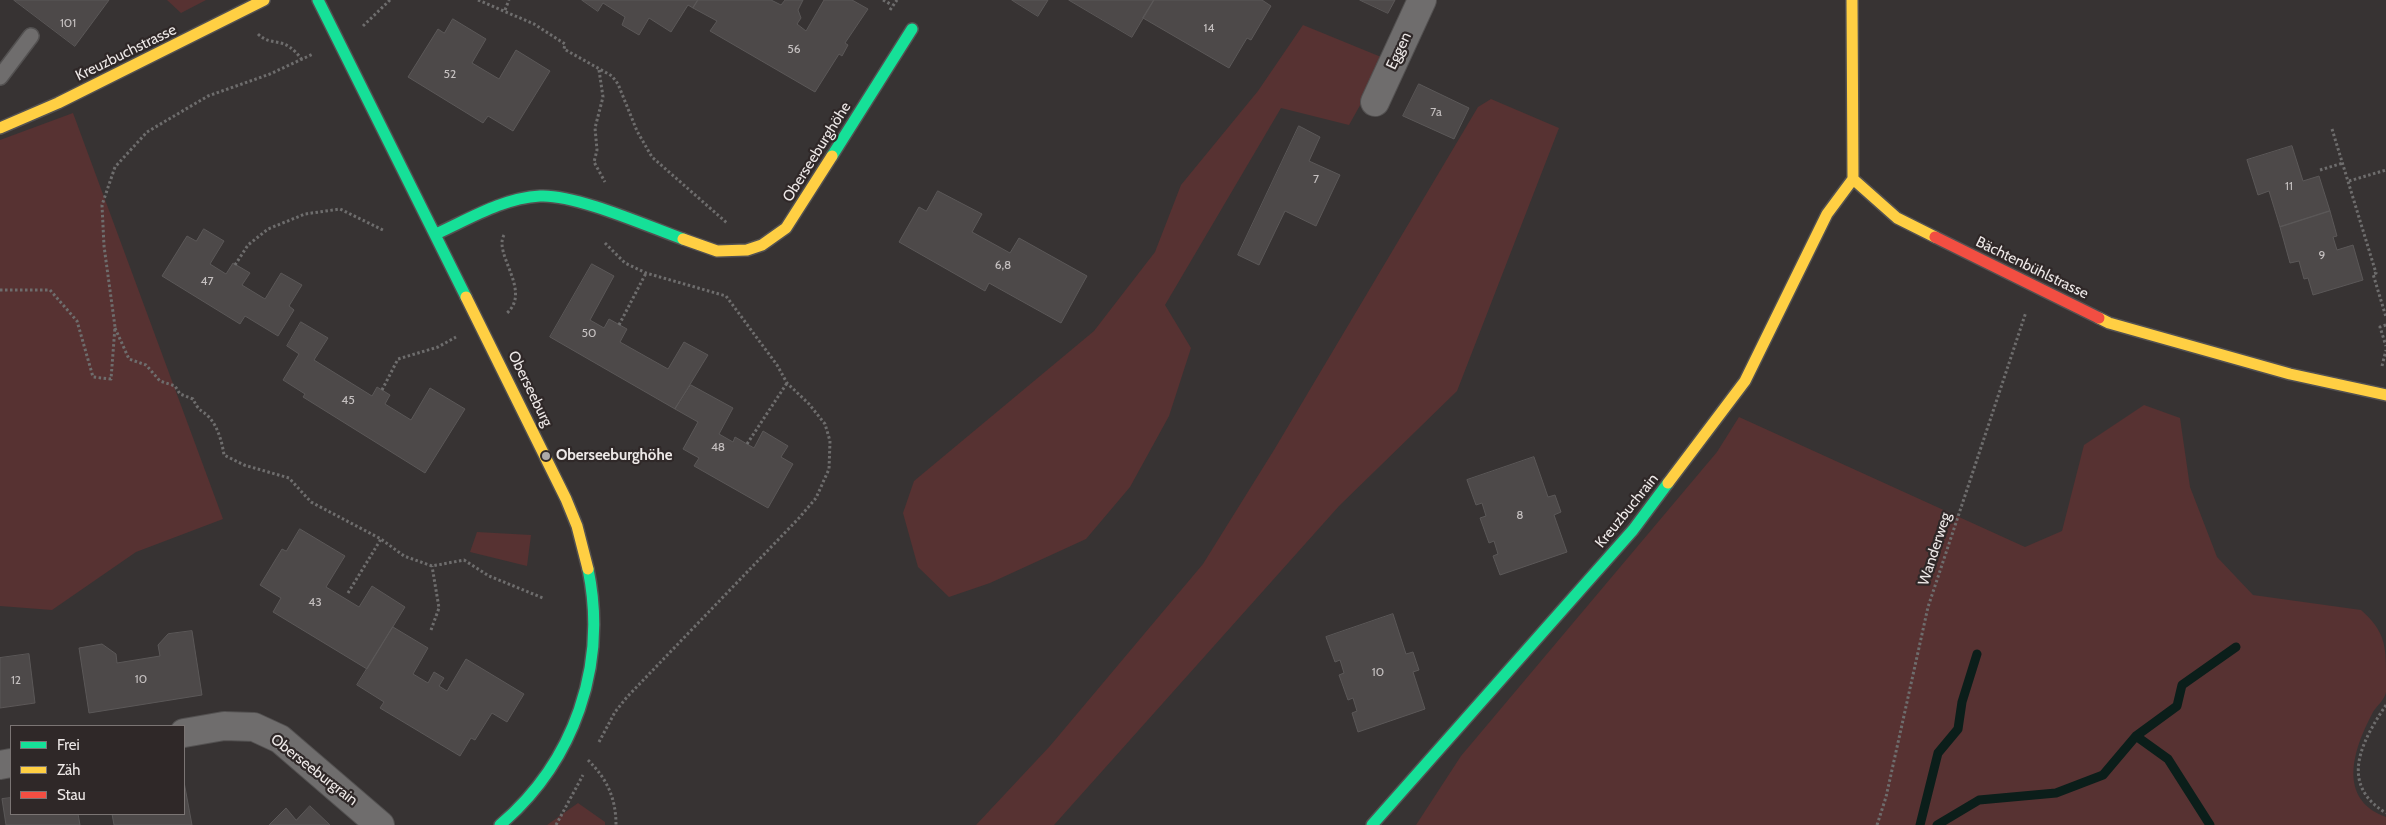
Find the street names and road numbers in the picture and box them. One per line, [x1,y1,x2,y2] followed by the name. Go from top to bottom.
[73,21,179,85] street label: Kreuzbuchstrasse
[1383,29,1415,73] street label: Eggen
[779,99,855,205] street label: Oberseeburghöhe
[1973,233,2091,303] street label: Bächtenbühlstrasse
[504,348,556,430] street label: Oberseeburg
[1592,470,1662,552] street label: Kreuzbuchrain
[1915,510,1955,588] street label: Wanderweg
[267,730,361,810] street label: Oberseeburgrain

